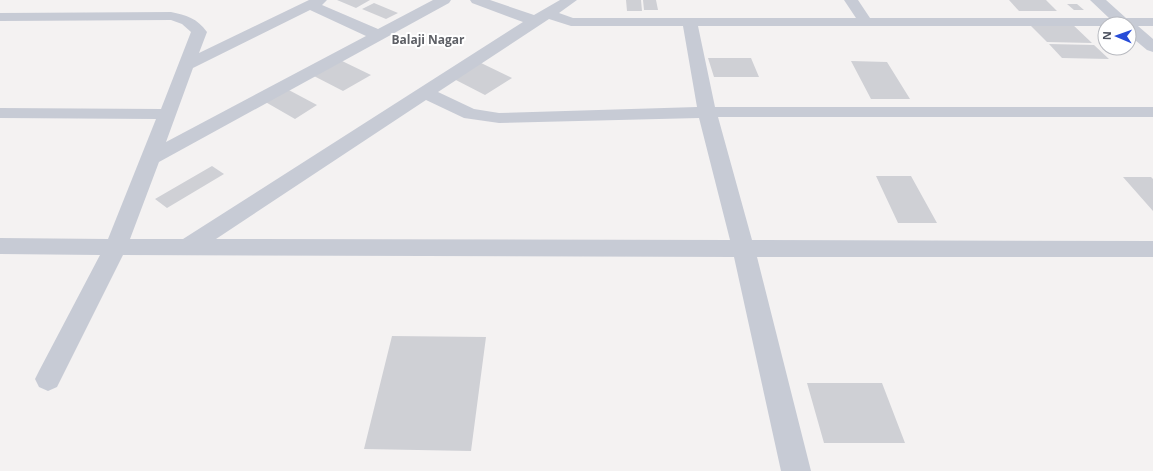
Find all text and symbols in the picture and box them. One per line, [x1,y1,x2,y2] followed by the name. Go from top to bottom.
[1097,16,1137,56] north arrow
[391,31,465,48] district label: Balaji Nagar
[1099,31,1114,40] text: N

